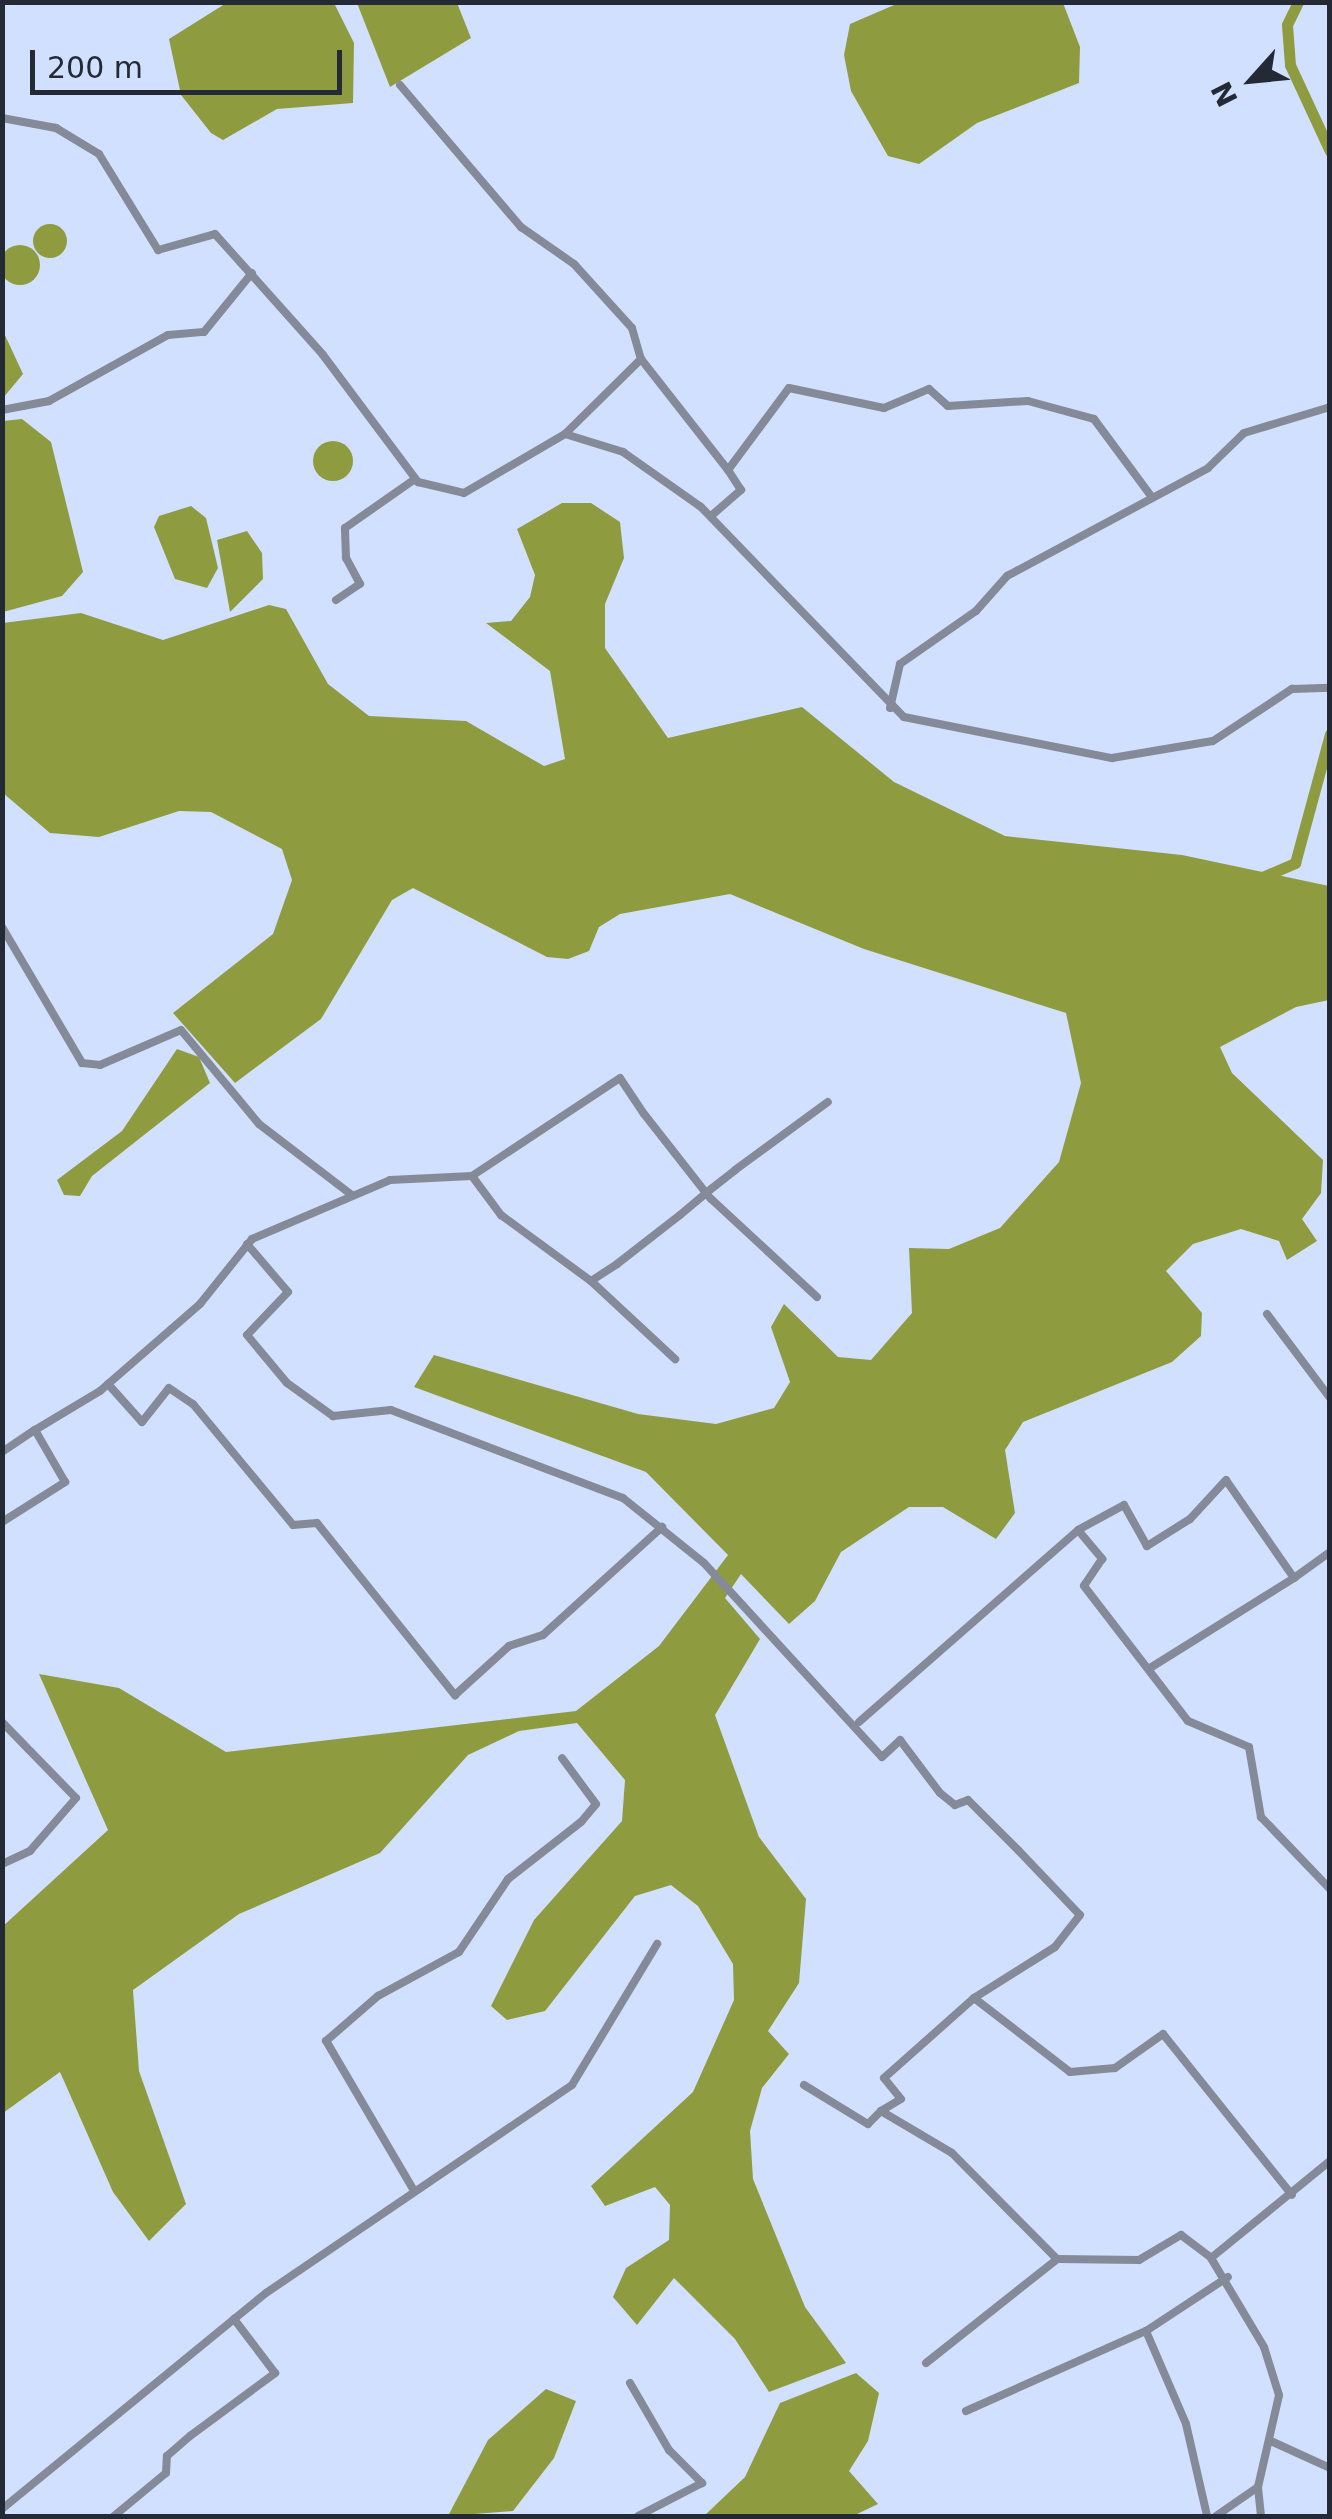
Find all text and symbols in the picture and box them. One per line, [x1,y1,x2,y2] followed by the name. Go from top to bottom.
[35,30,348,92] scale bar
[1202,30,1302,130] north arrow
[47,50,143,85] text: 200 m
[1205,76,1245,112] text: N

